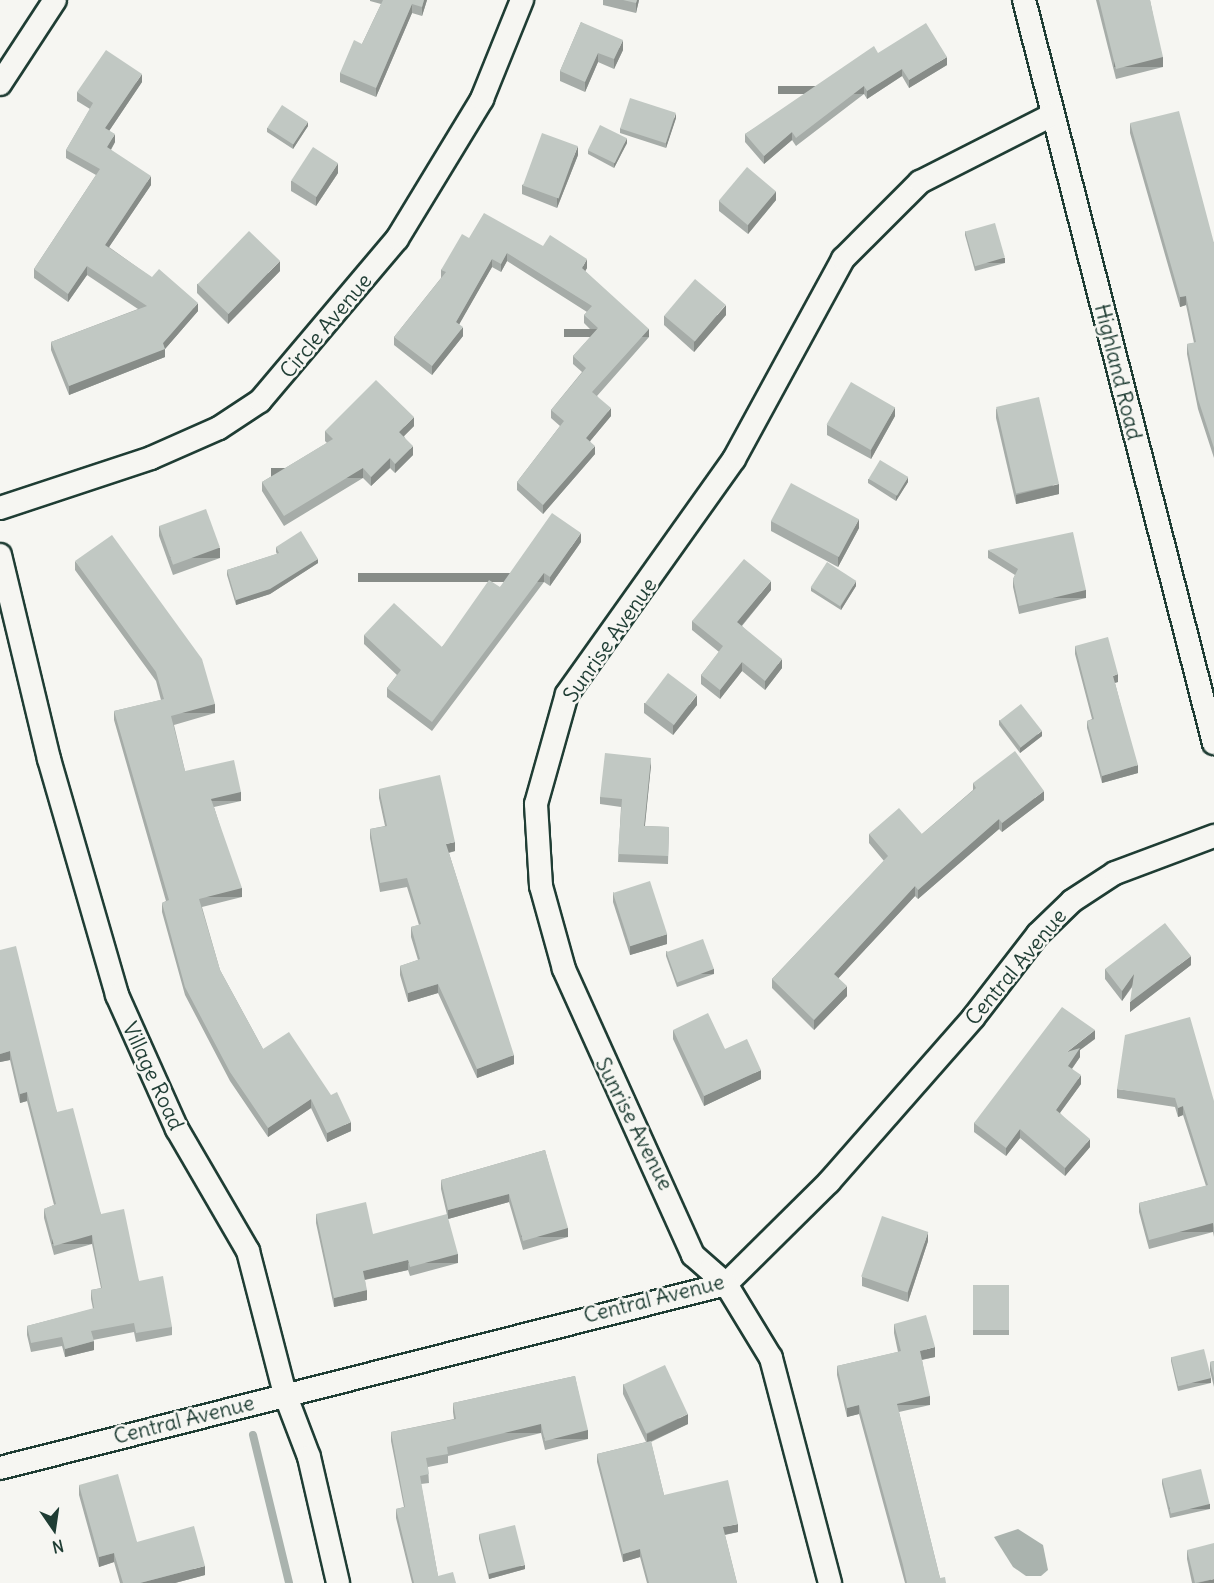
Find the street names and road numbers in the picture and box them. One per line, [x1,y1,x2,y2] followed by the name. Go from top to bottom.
[275,268,377,384] street label: Circle Avenue
[1089,301,1147,443] street label: Highland Road
[558,573,662,707] street label: Sunrise Avenue
[960,904,1072,1030] street label: Central Avenue
[117,1018,189,1134] street label: Village Road
[590,1053,678,1195] street label: Sunrise Avenue
[581,1269,727,1329] street label: Central Avenue
[111,1390,257,1450] street label: Central Avenue

